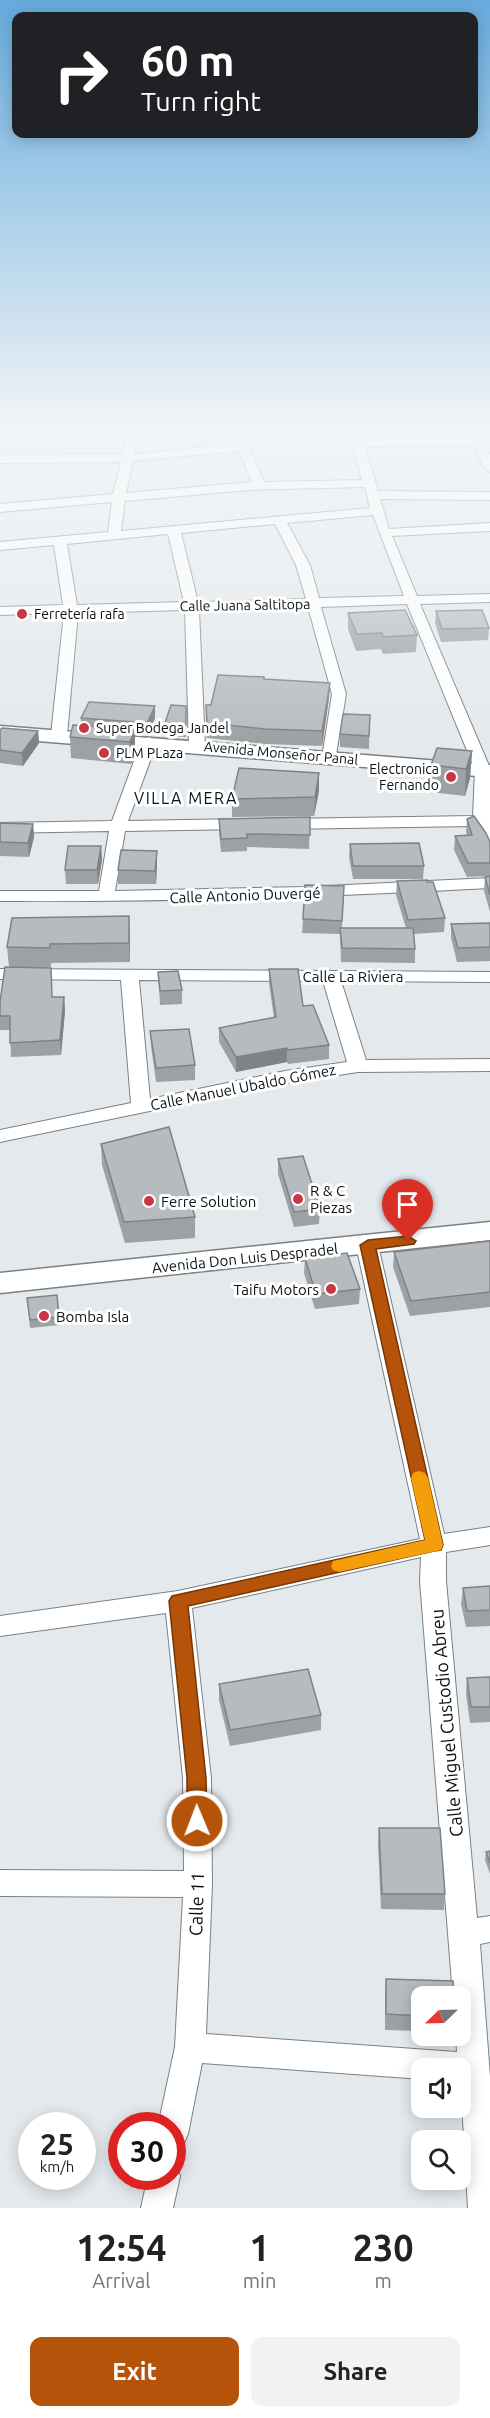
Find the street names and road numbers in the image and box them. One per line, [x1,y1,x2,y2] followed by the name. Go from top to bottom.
[180,596,310,614] street label: Calle Juana Saltitopa
[203,738,359,768] street label: Avenida Monseñor Panal
[169,884,321,906] street label: Calle Antonio Duvergé
[303,968,403,985] street label: Calle La Riviera
[149,1061,337,1113] street label: Calle Manuel Ubaldo Gómez
[151,1240,339,1276] street label: Avenida Don Luis Despradel
[426,1608,466,1838] street label: Calle Miguel Custodio Abreu
[185,1872,207,1936] street label: Calle 11

